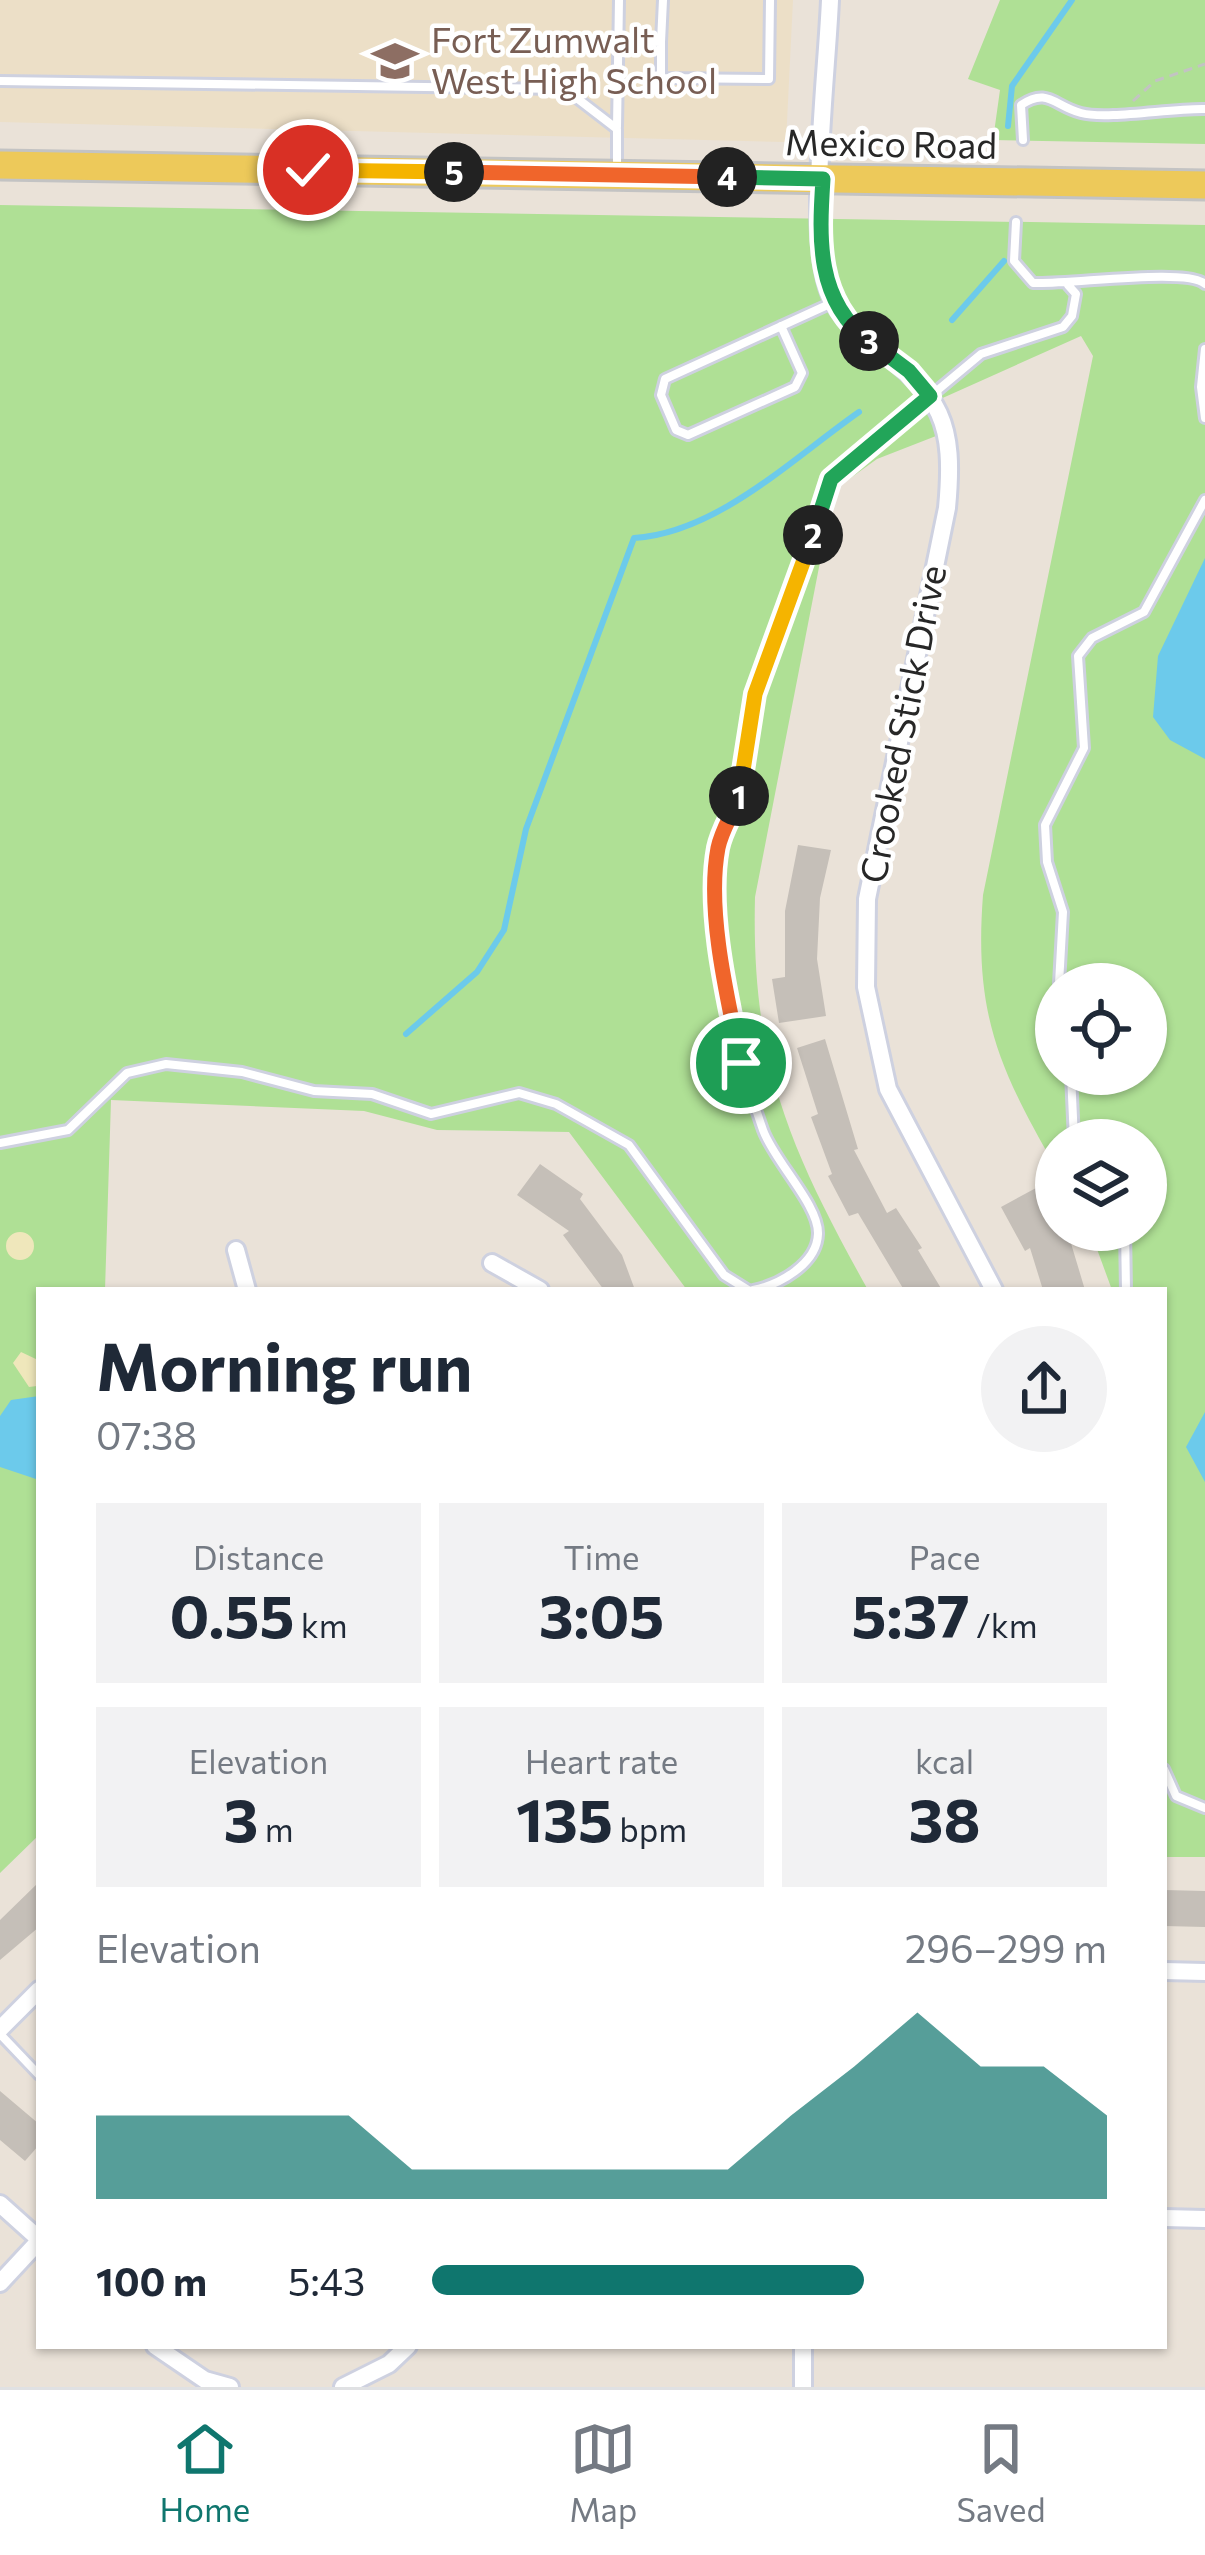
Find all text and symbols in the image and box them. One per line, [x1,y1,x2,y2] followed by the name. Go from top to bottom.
[431,16,717,101] place label: Fort Zumwalt West High School
[370,36,420,86] school or university icon: Fort Zumwalt West High School
[785,118,997,166] street label: Mexico Road
[257,119,359,221] pin
[275,137,341,203] icon: check
[424,142,484,202] pin: 5
[697,147,757,207] pin: 4
[444,151,464,192] text: 5
[717,156,737,197] text: 4
[839,311,899,371] pin: 3
[859,320,879,361] text: 3
[783,505,843,565] pin: 2
[804,514,822,555] text: 2
[849,561,953,886] street label: Crooked Stick Drive
[709,766,769,826] pin: 1
[732,775,746,816] text: 1
[1035,963,1167,1251] map controls
[1035,963,1167,1095] button: locate
[690,1012,792,1114] pin
[708,1030,774,1096] icon: arrive
[1035,1119,1167,1251] button: layers
[96,1324,473,1405] text: Morning run
[981,1326,1107,1452] button: share
[96,1410,197,1458] text: 07:38
[193,1536,324,1577] text: Distance
[564,1536,639,1577] text: Time
[909,1536,980,1577] text: Pace
[170,1577,294,1650] text: 0.55
[539,1577,664,1650] text: 3:05
[852,1577,970,1650] text: 5:37
[294,1604,347,1645] text: km
[970,1604,1037,1645] text: /km
[189,1740,328,1781] text: Elevation
[525,1740,678,1781] text: Heart rate
[915,1740,974,1781] text: kcal
[223,1781,258,1854] text: 3
[516,1781,613,1854] text: 135
[908,1781,981,1854] text: 38
[258,1808,294,1849] text: m
[613,1808,687,1849] text: bpm
[96,1923,261,1971] text: Elevation
[905,1923,1107,1971] text: 296–299 m
[96,2256,207,2304] text: 100 m
[288,2256,365,2304] text: 5:43
[160,2416,250,2529] tab: Home
[569,2416,637,2529] tab: Map
[956,2416,1045,2529] tab: Saved

